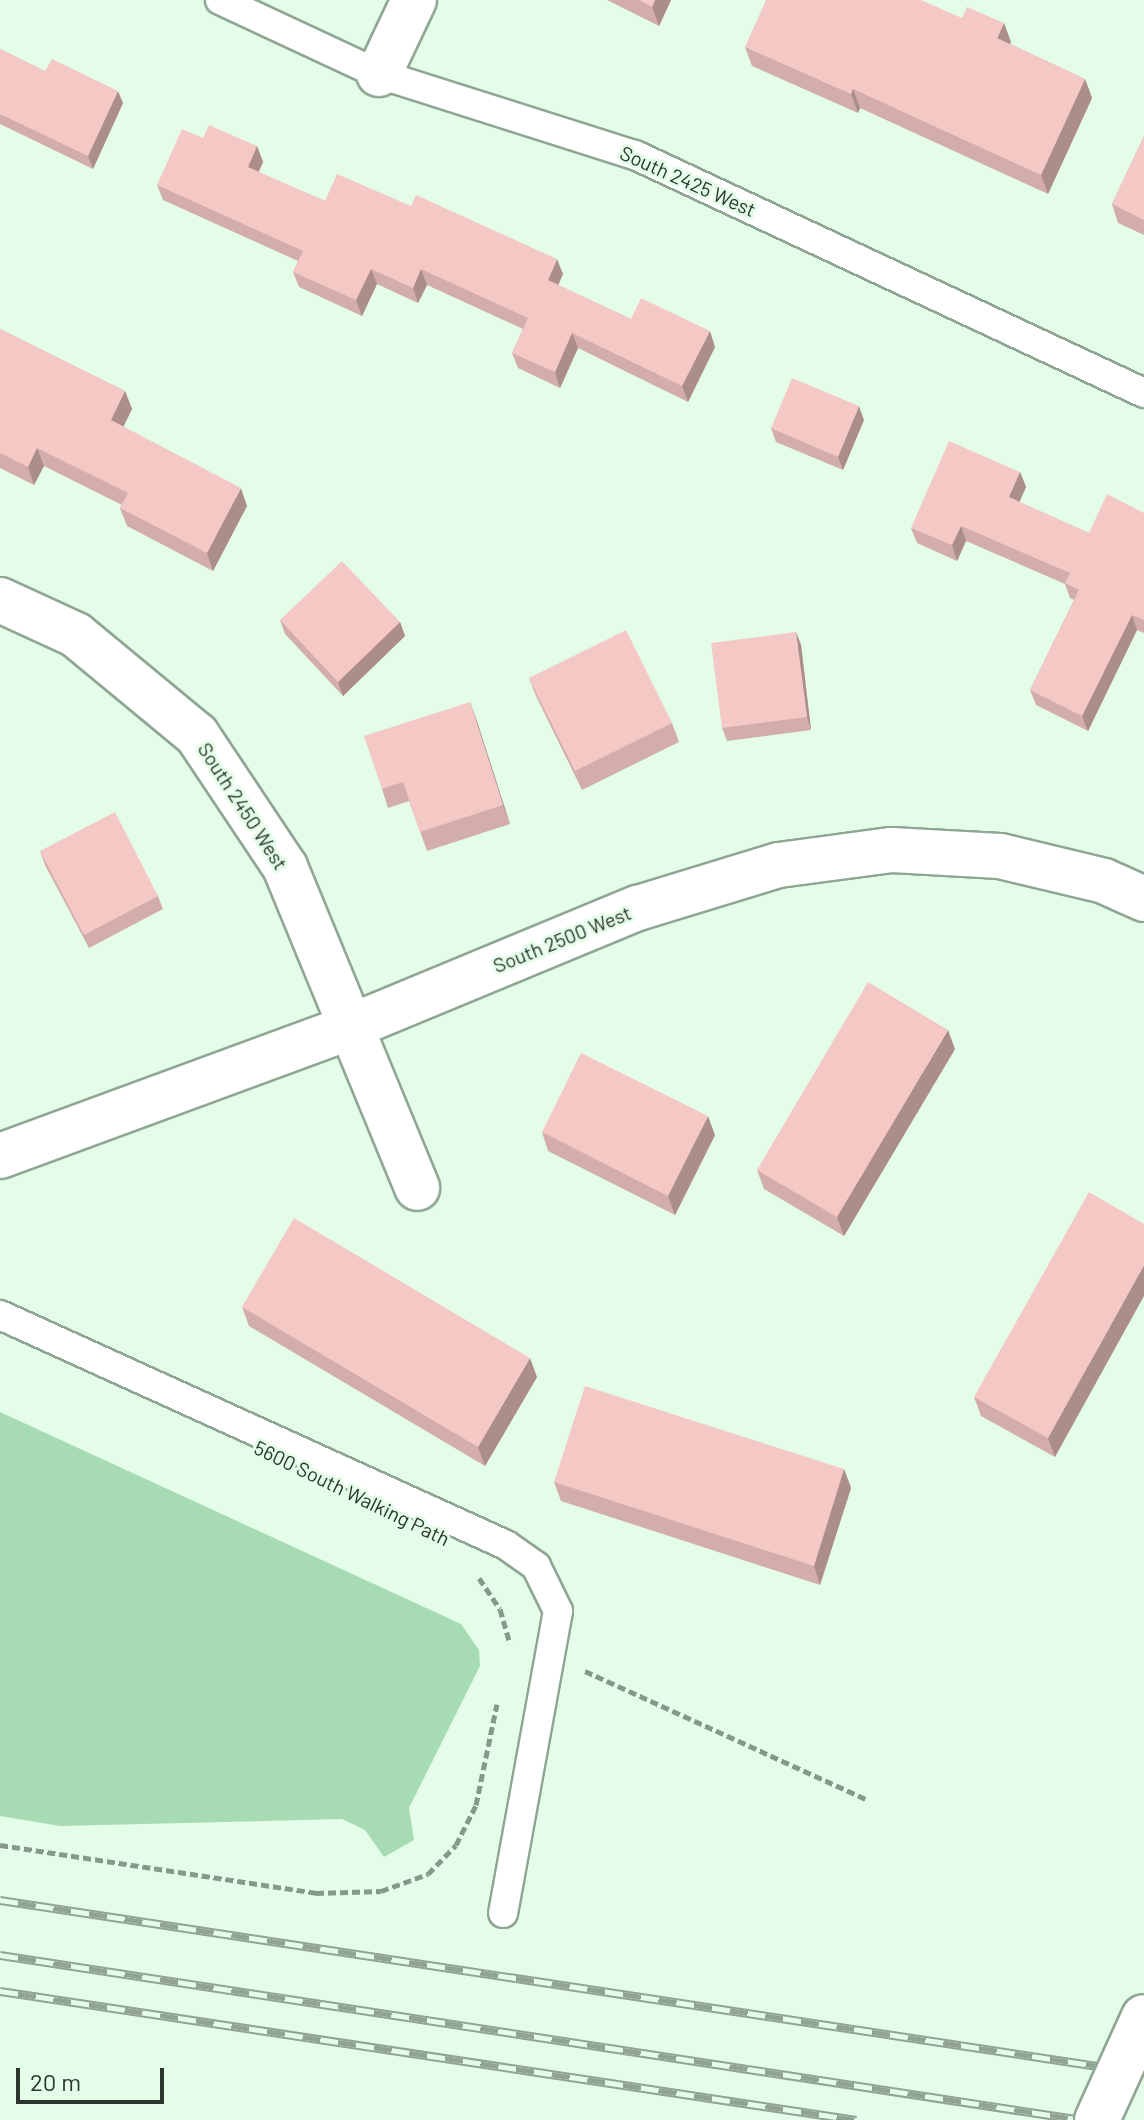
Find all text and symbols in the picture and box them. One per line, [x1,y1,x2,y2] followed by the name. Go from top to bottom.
[616,140,760,222] street label: South 2425 West
[193,738,293,874] street label: South 2450 West
[489,900,635,978] street label: South 2500 West
[250,1435,454,1551] street label: 5600 South Walking Path
[20,2052,168,2102] scale bar
[30,2067,81,2096] text: 20 m

